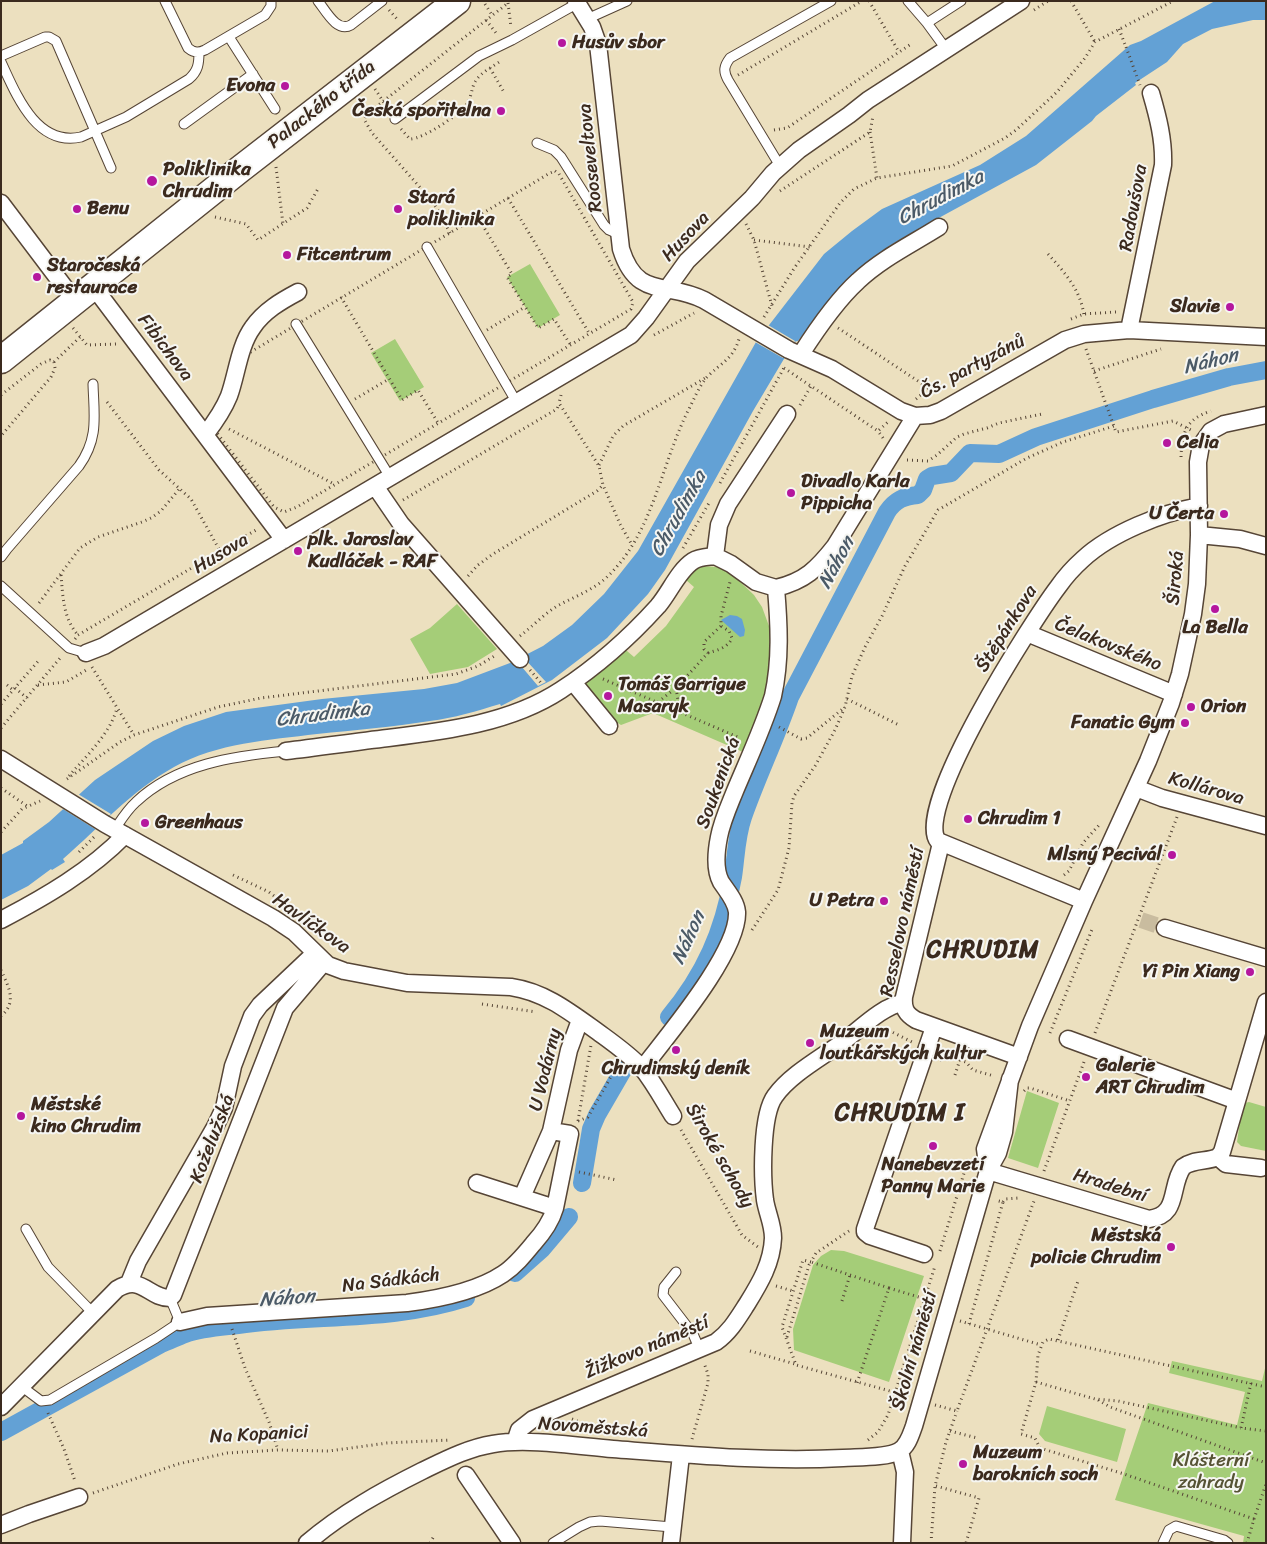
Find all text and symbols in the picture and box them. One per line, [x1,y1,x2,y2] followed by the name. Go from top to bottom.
[572,32,665,54] place label: Husův sbor
[556,37,568,49] marker: Husův sbor
[264,56,380,154] street label: Palackého třída
[226,75,275,97] place label: Evona
[279,80,291,92] marker: Evona
[353,100,491,122] place label: Česká spořitelna
[574,103,608,213] street label: Rooseveltova
[495,105,507,117] marker: Česká spořitelna
[163,159,251,203] place label: Poliklinika Chrudim
[1115,163,1153,253] street label: Radoušova
[894,165,988,231] water label: Chrudimka
[145,174,159,188] marker: Poliklinika Chrudim
[408,187,494,231] place label: Stará poliklinika
[87,198,129,220] place label: Benu
[71,203,83,215] marker: Benu
[392,203,404,215] marker: Stará poliklinika
[657,207,715,267] street label: Husova
[297,244,391,266] place label: Fitcentrum
[281,249,293,261] marker: Fitcentrum
[47,255,140,299] place label: Staročeská restaurace
[31,271,43,283] marker: Staročeská restaurace
[1170,296,1220,318] place label: Slavie
[1224,301,1236,313] marker: Slavie
[132,310,198,386] street label: Fibichova
[917,330,1029,404] street label: Čs. partyzánů
[1181,344,1241,380] water label: Náhon
[1177,432,1219,454] place label: Celia
[1161,437,1173,449] marker: Celia
[646,467,712,561] water label: Chrudimka
[801,471,910,515] place label: Divadlo Karla Pippicha
[785,487,797,499] marker: Divadlo Karla Pippicha
[1149,503,1214,525] place label: U Čerta
[1218,508,1230,520] marker: U Čerta
[189,529,253,579] street label: Husova
[308,529,437,573] place label: plk. Jaroslav Kudláček - RAF
[813,533,861,593] water label: Náhon
[292,545,304,557] marker: plk. Jaroslav Kudláček - RAF
[1162,550,1190,606] street label: Široká
[971,581,1043,677] street label: Štěpánkova
[1209,603,1221,615] marker: La Bella
[1051,613,1165,677] street label: Čelakovského
[1182,617,1248,639] place label: La Bella
[618,674,746,718] place label: Tomáš Garrigue Masaryk
[602,690,614,702] marker: Tomáš Garrigue Masaryk
[1201,696,1246,718] place label: Orion
[275,697,371,733] water label: Chrudimka
[1185,701,1197,713] marker: Orion
[1071,712,1175,734] place label: Fanatic Gym
[1179,717,1191,729] marker: Fanatic Gym
[692,734,746,832] street label: Soukenická
[1166,767,1246,811] street label: Kollárova
[978,808,1061,830] place label: Chrudim 1
[155,812,243,834] place label: Greenhaus
[962,813,974,825] marker: Chrudim 1
[139,817,151,829] marker: Greenhaus
[1047,844,1162,866] place label: Mlsný Pecivál
[876,845,930,999] street label: Resselovo náměstí
[1166,849,1178,861] marker: Mlsný Pecivál
[268,889,354,959] street label: Havlíčkova
[810,890,874,912] place label: U Petra
[878,895,890,907] marker: U Petra
[667,908,711,968] water label: Náhon
[926,937,1040,965] district label: CHRUDIM
[1142,961,1240,983] place label: Yi Pin Xiang
[1244,966,1256,978] marker: Yi Pin Xiang
[820,1021,985,1065] place label: Muzeum loutkářských kultur
[525,1026,567,1114] street label: U Vodárny
[804,1037,816,1049] marker: Muzeum loutkářských kultur
[670,1044,682,1056] marker: Chrudimský deník
[1096,1055,1205,1099] place label: Galerie ART Chrudim
[602,1058,750,1080] place label: Chrudimský deník
[1080,1071,1092,1083] marker: Galerie ART Chrudim
[186,1092,240,1186] street label: Koželužská
[31,1094,141,1138] place label: Městské kino Chrudim
[680,1100,758,1212] street label: Široké schody
[834,1100,966,1128] district label: CHRUDIM I
[15,1110,27,1122] marker: Městské kino Chrudim
[927,1140,939,1152] marker: Nanebevzetí Panny Marie
[881,1154,985,1198] place label: Nanebevzetí Panny Marie
[1070,1164,1150,1208] street label: Hradební
[1032,1225,1161,1269] place label: Městská policie Chrudim
[1165,1241,1177,1253] marker: Městská policie Chrudim
[341,1264,441,1298] street label: Na Sádkách
[259,1285,315,1313] water label: Náhon
[887,1289,943,1413] street label: Školní náměstí
[581,1312,713,1384] street label: Žižkovo náměstí
[537,1413,649,1443] street label: Novoměstská
[209,1421,309,1449] street label: Na Kopanici
[973,1442,1098,1486] place label: Muzeum barokních soch
[1173,1450,1249,1494] park label: Klášterní zahrady
[957,1458,969,1470] marker: Muzeum barokních soch

